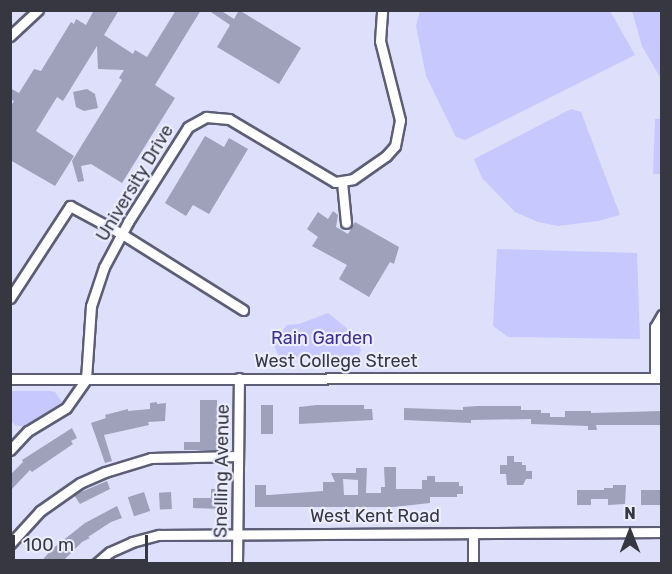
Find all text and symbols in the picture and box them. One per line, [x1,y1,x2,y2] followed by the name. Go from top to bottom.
[92,121,178,245] street label: University Drive
[271,327,373,349] park label: Rain Garden
[254,350,418,372] street label: West College Street
[210,404,234,538] street label: Snelling Avenue
[600,502,660,562] north arrow
[624,504,636,523] text: N
[310,505,440,527] street label: West Kent Road
[15,523,152,561] scale bar
[23,534,74,556] text: 100 m

